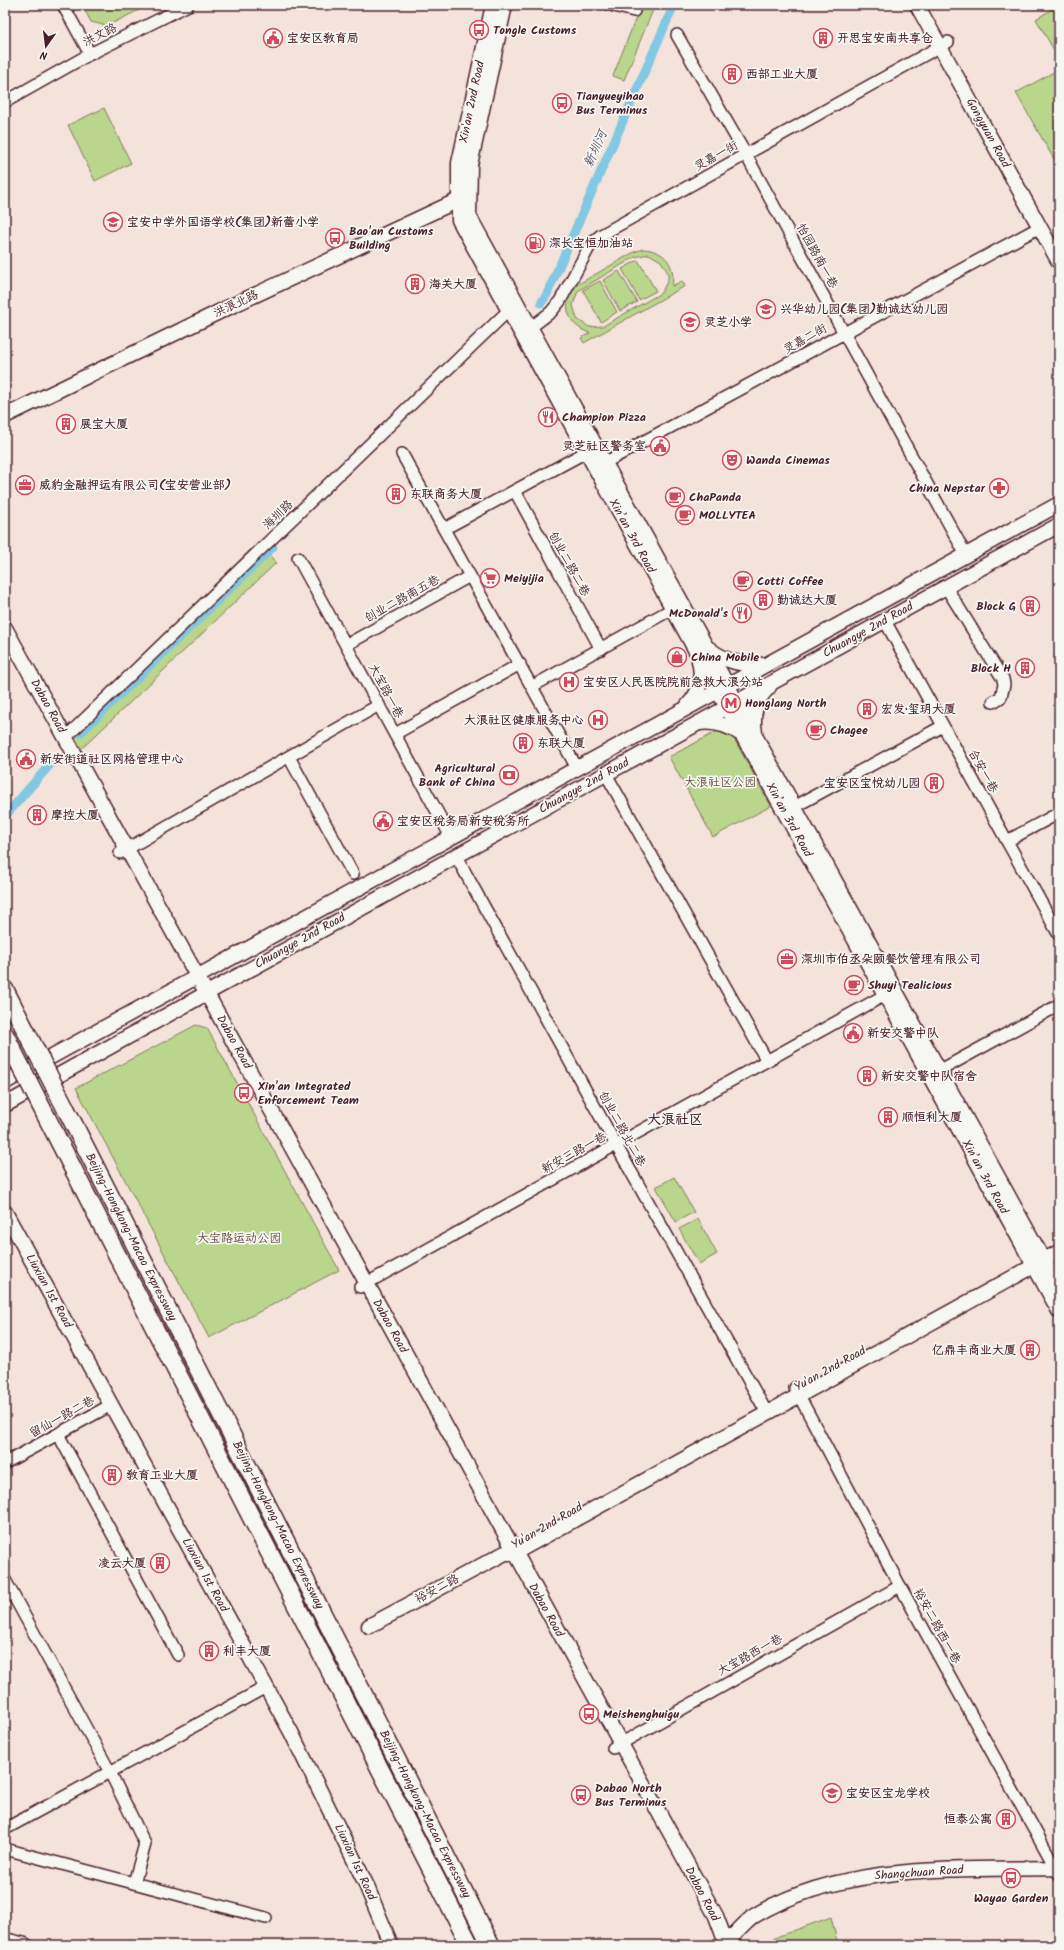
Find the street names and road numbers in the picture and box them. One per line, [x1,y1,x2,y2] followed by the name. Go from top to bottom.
[80,18,120,52] street label: 洪文路
[454,58,490,145] street label: Xin'an 2nd Road
[961,95,1016,172] street label: Gongyuan Road
[690,136,742,176] street label: 灵嘉一街
[791,220,843,292] street label: 怡园路南一巷
[210,285,262,323] street label: 洪浪北路
[779,319,831,359] street label: 灵嘉二街
[604,495,661,578] street label: Xin’an 3rd Road
[258,496,298,534] street label: 海圳路
[543,528,595,600] street label: 创业二路二巷
[361,570,443,628] street label: 创业二路南五巷
[819,597,918,663] street label: Chuangye 2nd Road
[364,660,408,722] street label: 大宝路一巷
[25,675,71,738] street label: Dabao Road
[963,745,1003,797] street label: 合安一巷
[535,753,634,819] street label: Chuangye 2nd Road
[761,779,818,862] street label: Xin’an 3rd Road
[251,908,350,974] street label: Chuangye 2nd Road
[211,1011,257,1074] street label: Dabao Road
[593,1088,651,1170] street label: 创业二路北二巷
[538,1127,610,1179] street label: 新安三路一巷
[957,1136,1014,1219] street label: Xin’an 3rd Road
[80,1149,182,1325] street label: Beijing-Hongkong-Macao Expressway
[21,1250,78,1333] street label: Liuxian 1st Road
[367,1295,413,1358] street label: Dabao Road
[791,1341,870,1397] street label: Yu'an 2nd Road
[26,1391,98,1443] street label: 留仙一路二巷
[227,1437,329,1613] street label: Beijing-Hongkong-Macao Expressway
[508,1497,587,1554] street label: Yu'an 2nd Road
[177,1534,234,1617] street label: Liuxian 1st Road
[411,1569,463,1609] street label: 裕安二路
[523,1579,569,1642] street label: Dabao Road
[908,1585,966,1667] street label: 裕安二路西一巷
[714,1629,786,1681] street label: 大宝路西一巷
[374,1726,476,1902] street label: Beijing-Hongkong-Macao Expressway
[329,1821,381,1904] street label: Liuxian 1st Road
[874,1860,965,1886] street label: Shangchuan Road
[680,1863,725,1926] street label: Dabao Road

